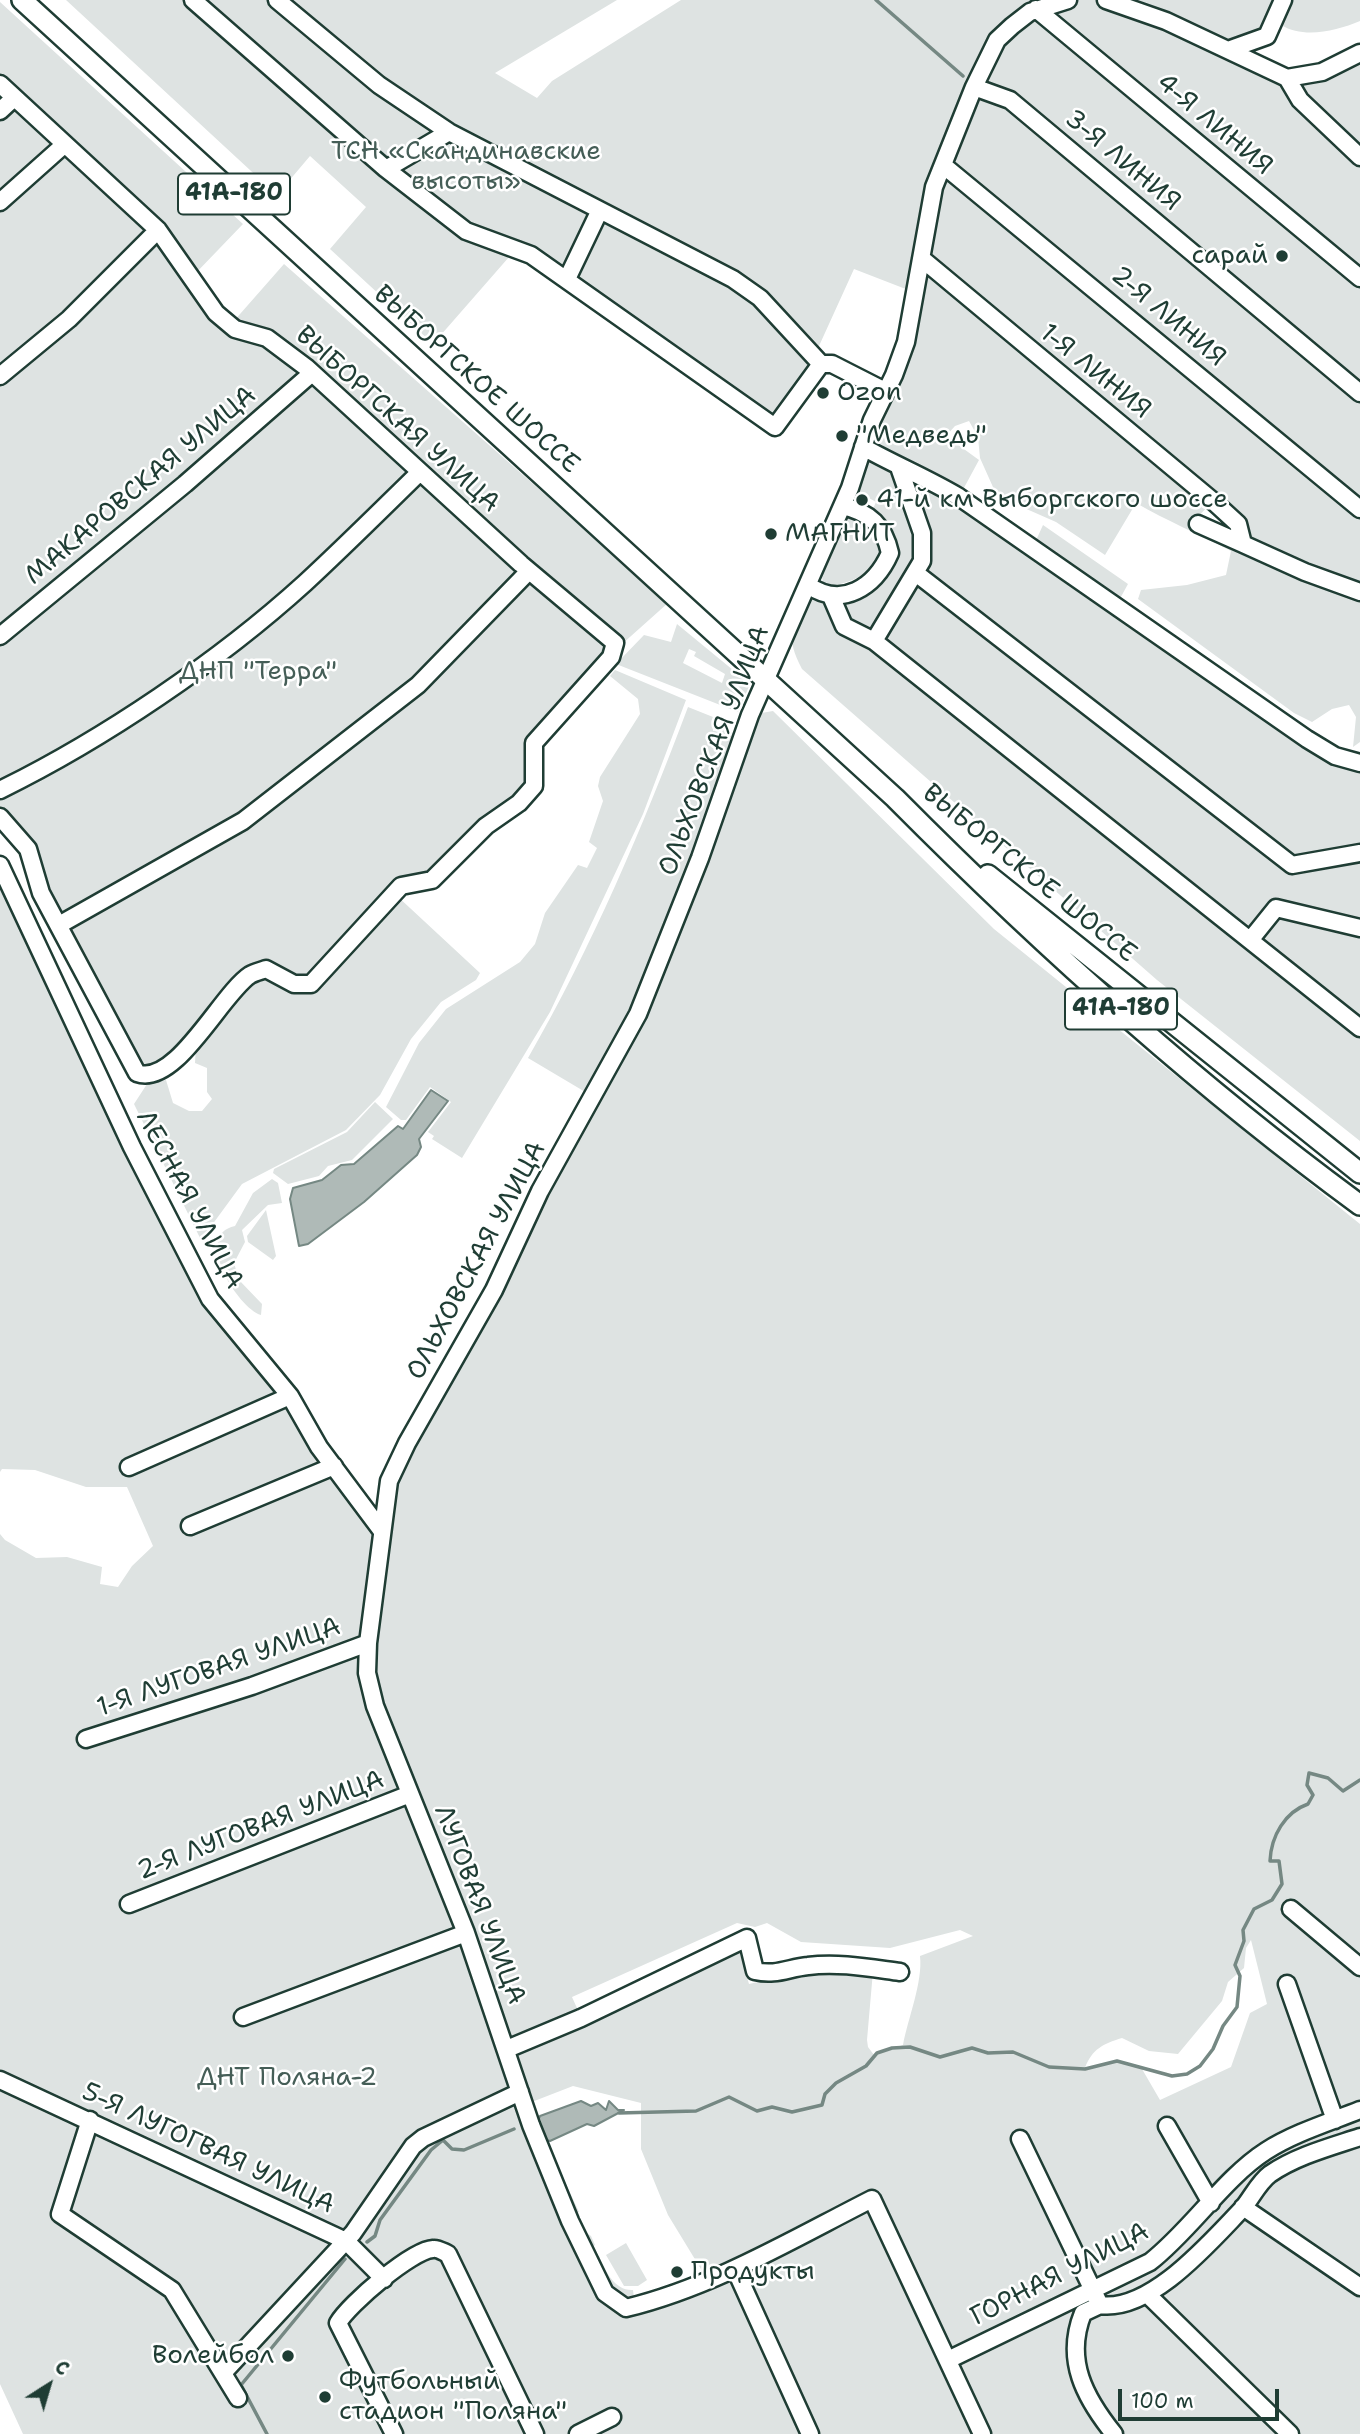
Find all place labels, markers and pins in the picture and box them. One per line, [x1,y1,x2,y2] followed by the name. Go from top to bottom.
[1191,240,1268,272] place label: сарай
[1274,248,1290,264] marker: сарай
[837,377,902,409] place label: Ozon
[815,385,831,401] marker: Ozon
[856,420,987,452] place label: "Медведь"
[834,428,850,444] marker: "Медведь"
[876,484,1228,516] place label: 41-й км Выборгского шоссе
[854,492,870,508] marker: 41-й км Выборгского шоссе
[785,518,895,550] place label: МАГНИТ
[763,526,779,542] marker: МАГНИТ
[691,2256,815,2288] place label: Продукты
[669,2264,685,2280] marker: Продукты
[152,2340,274,2372] place label: Волейбол
[280,2348,296,2364] marker: Волейбол
[339,2366,567,2428] place label: Футбольный стадион "Поляна"
[317,2389,333,2405] marker: Футбольный стадион "Поляна"

